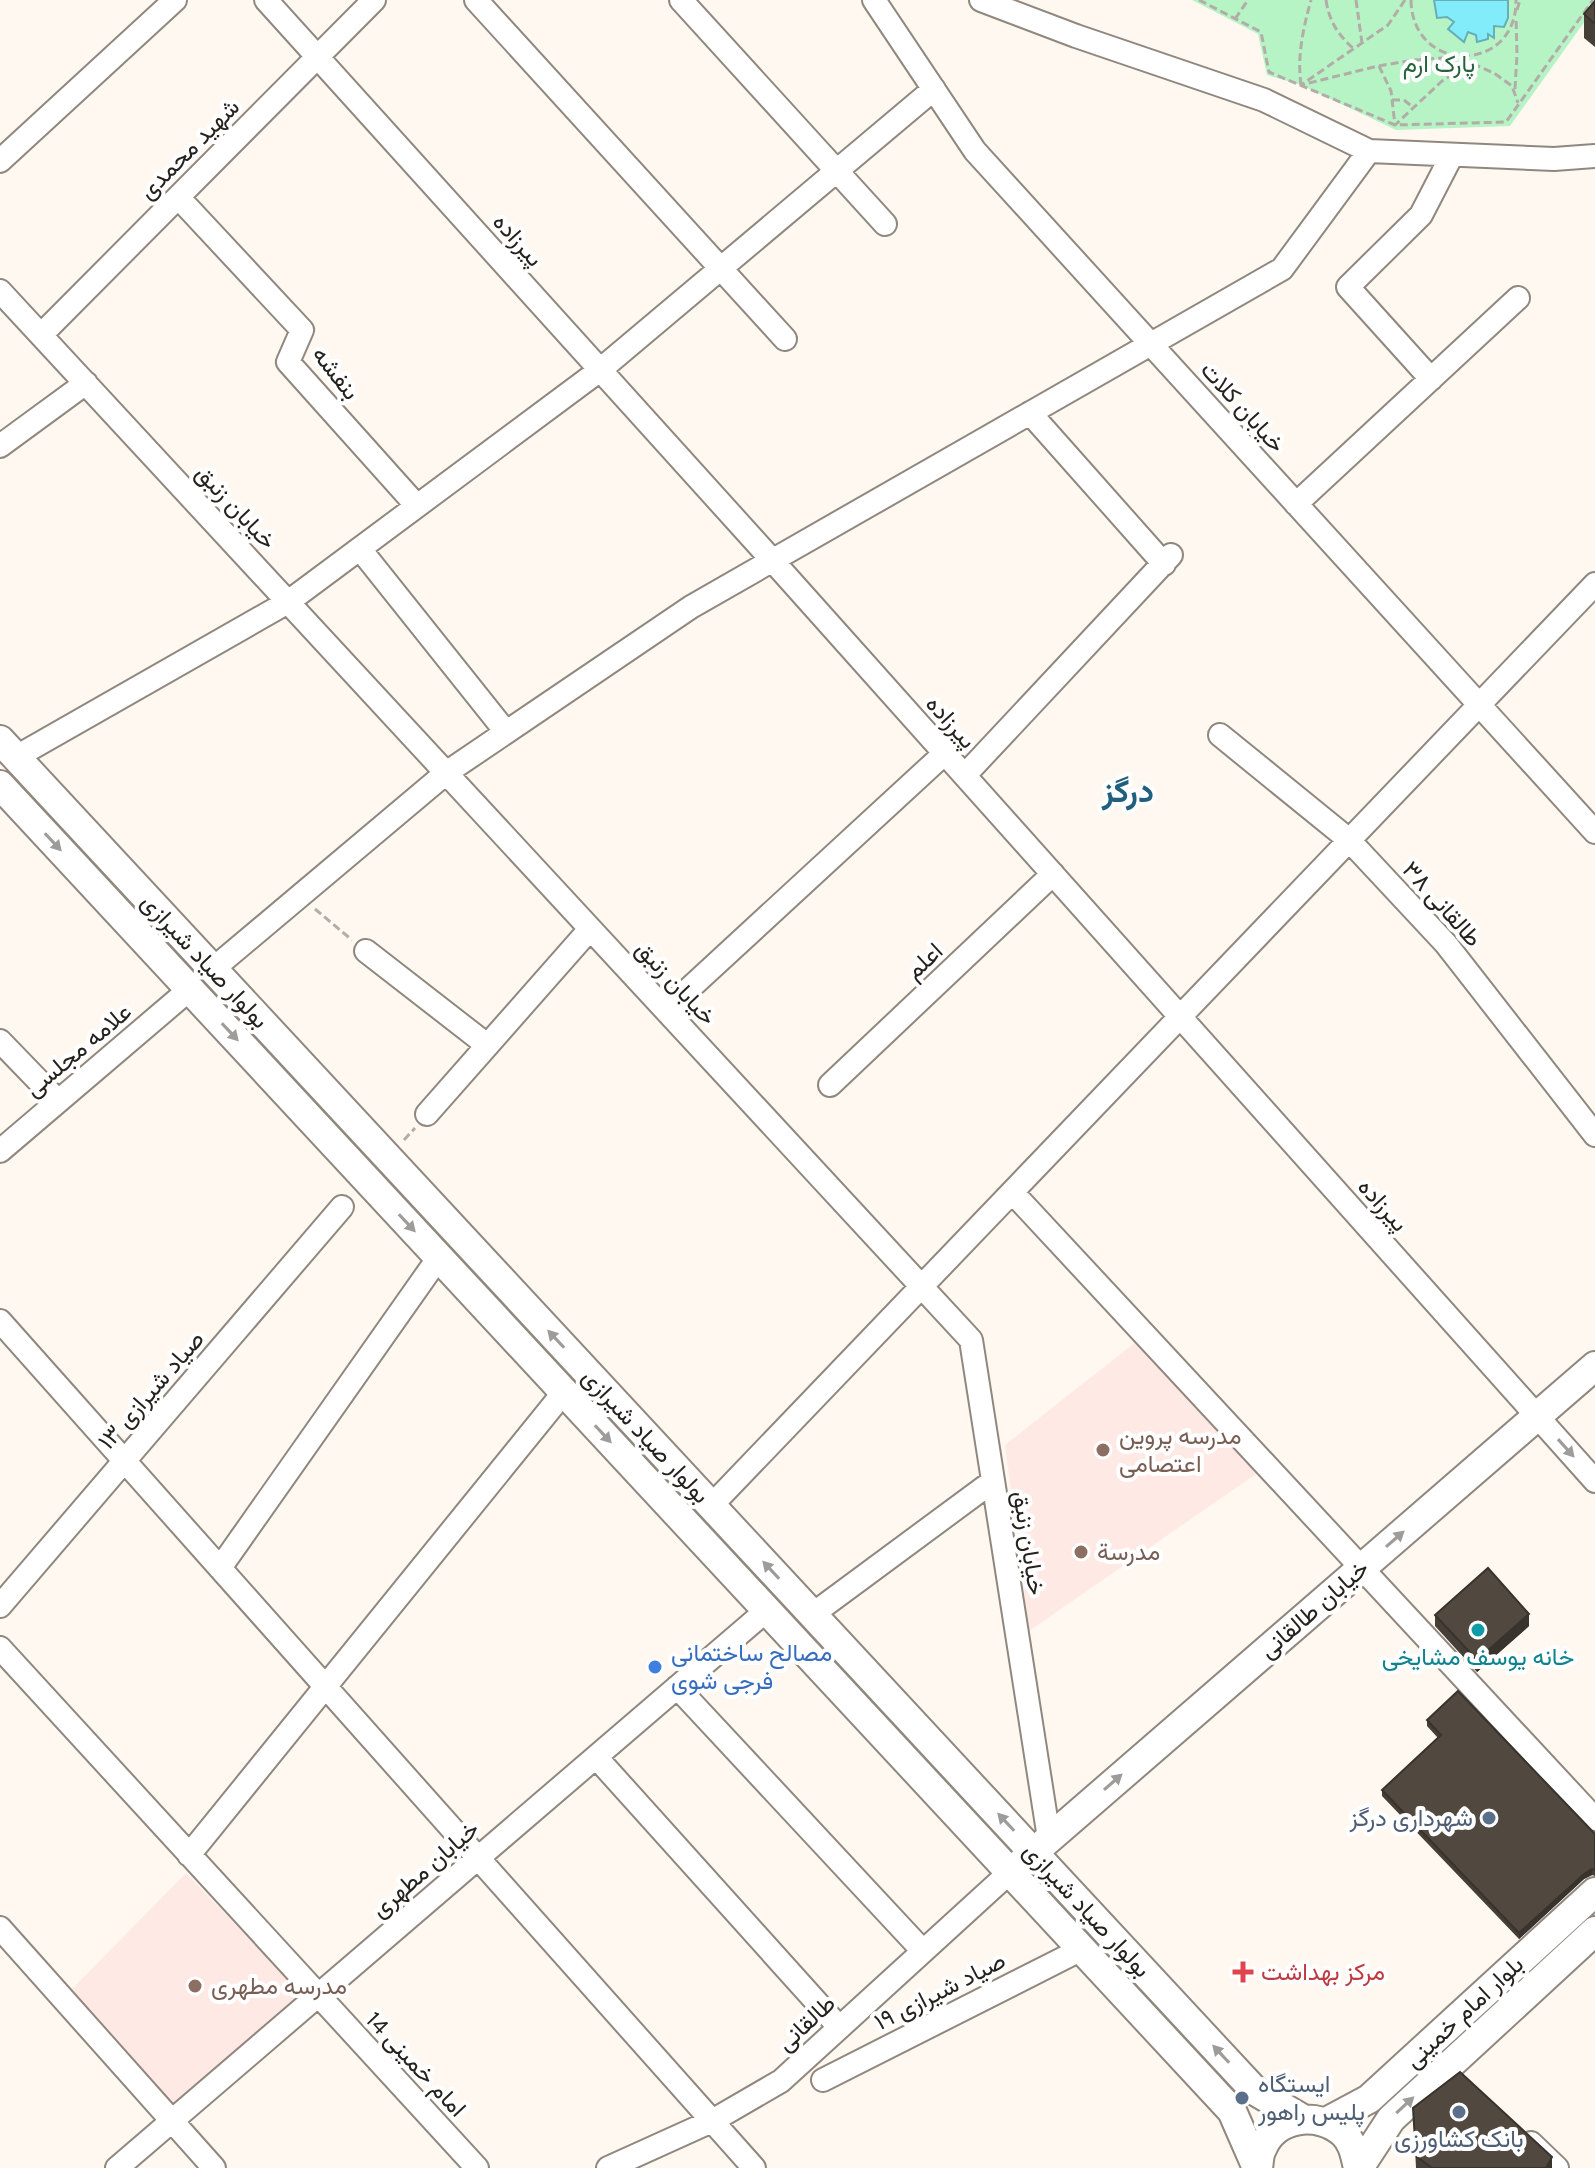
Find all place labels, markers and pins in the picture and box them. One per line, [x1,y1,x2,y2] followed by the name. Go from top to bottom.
[1119,1422,1241,1478] place label: مدرسه پروین اعتصامی
[1094,1441,1112,1459] marker: مدرسه پروین اعتصامی
[1097,1538,1160,1567] place label: مدرسة
[1072,1543,1090,1561] marker: مدرسة
[1469,1621,1487,1639] marker: خانه یوسف مشایخی
[671,1639,832,1696] place label: مصالح ساختمانی فرجی شوی
[1382,1643,1574,1672] place label: خانه یوسف مشایخی
[646,1658,664,1676] marker: مصالح ساختمانی فرجی شوی
[1348,1804,1473,1833] place label: شهرداری درگز
[1480,1809,1498,1827] marker: شهرداری درگز
[1261,1958,1385,1987] place label: مرکز بهداشت
[1232,1961,1254,1983] marker: مرکز بهداشت
[211,1972,347,2001] place label: مدرسه مطهری
[186,1977,204,1995] marker: مدرسه مطهری
[1257,2070,1365,2128] place label: ایستگاه پلیس راهور
[1233,2089,1251,2107] marker: ایستگاه پلیس راهور
[1450,2103,1468,2121] marker: بانک کشاورزی
[1394,2125,1524,2154] place label: بانک کشاورزی

